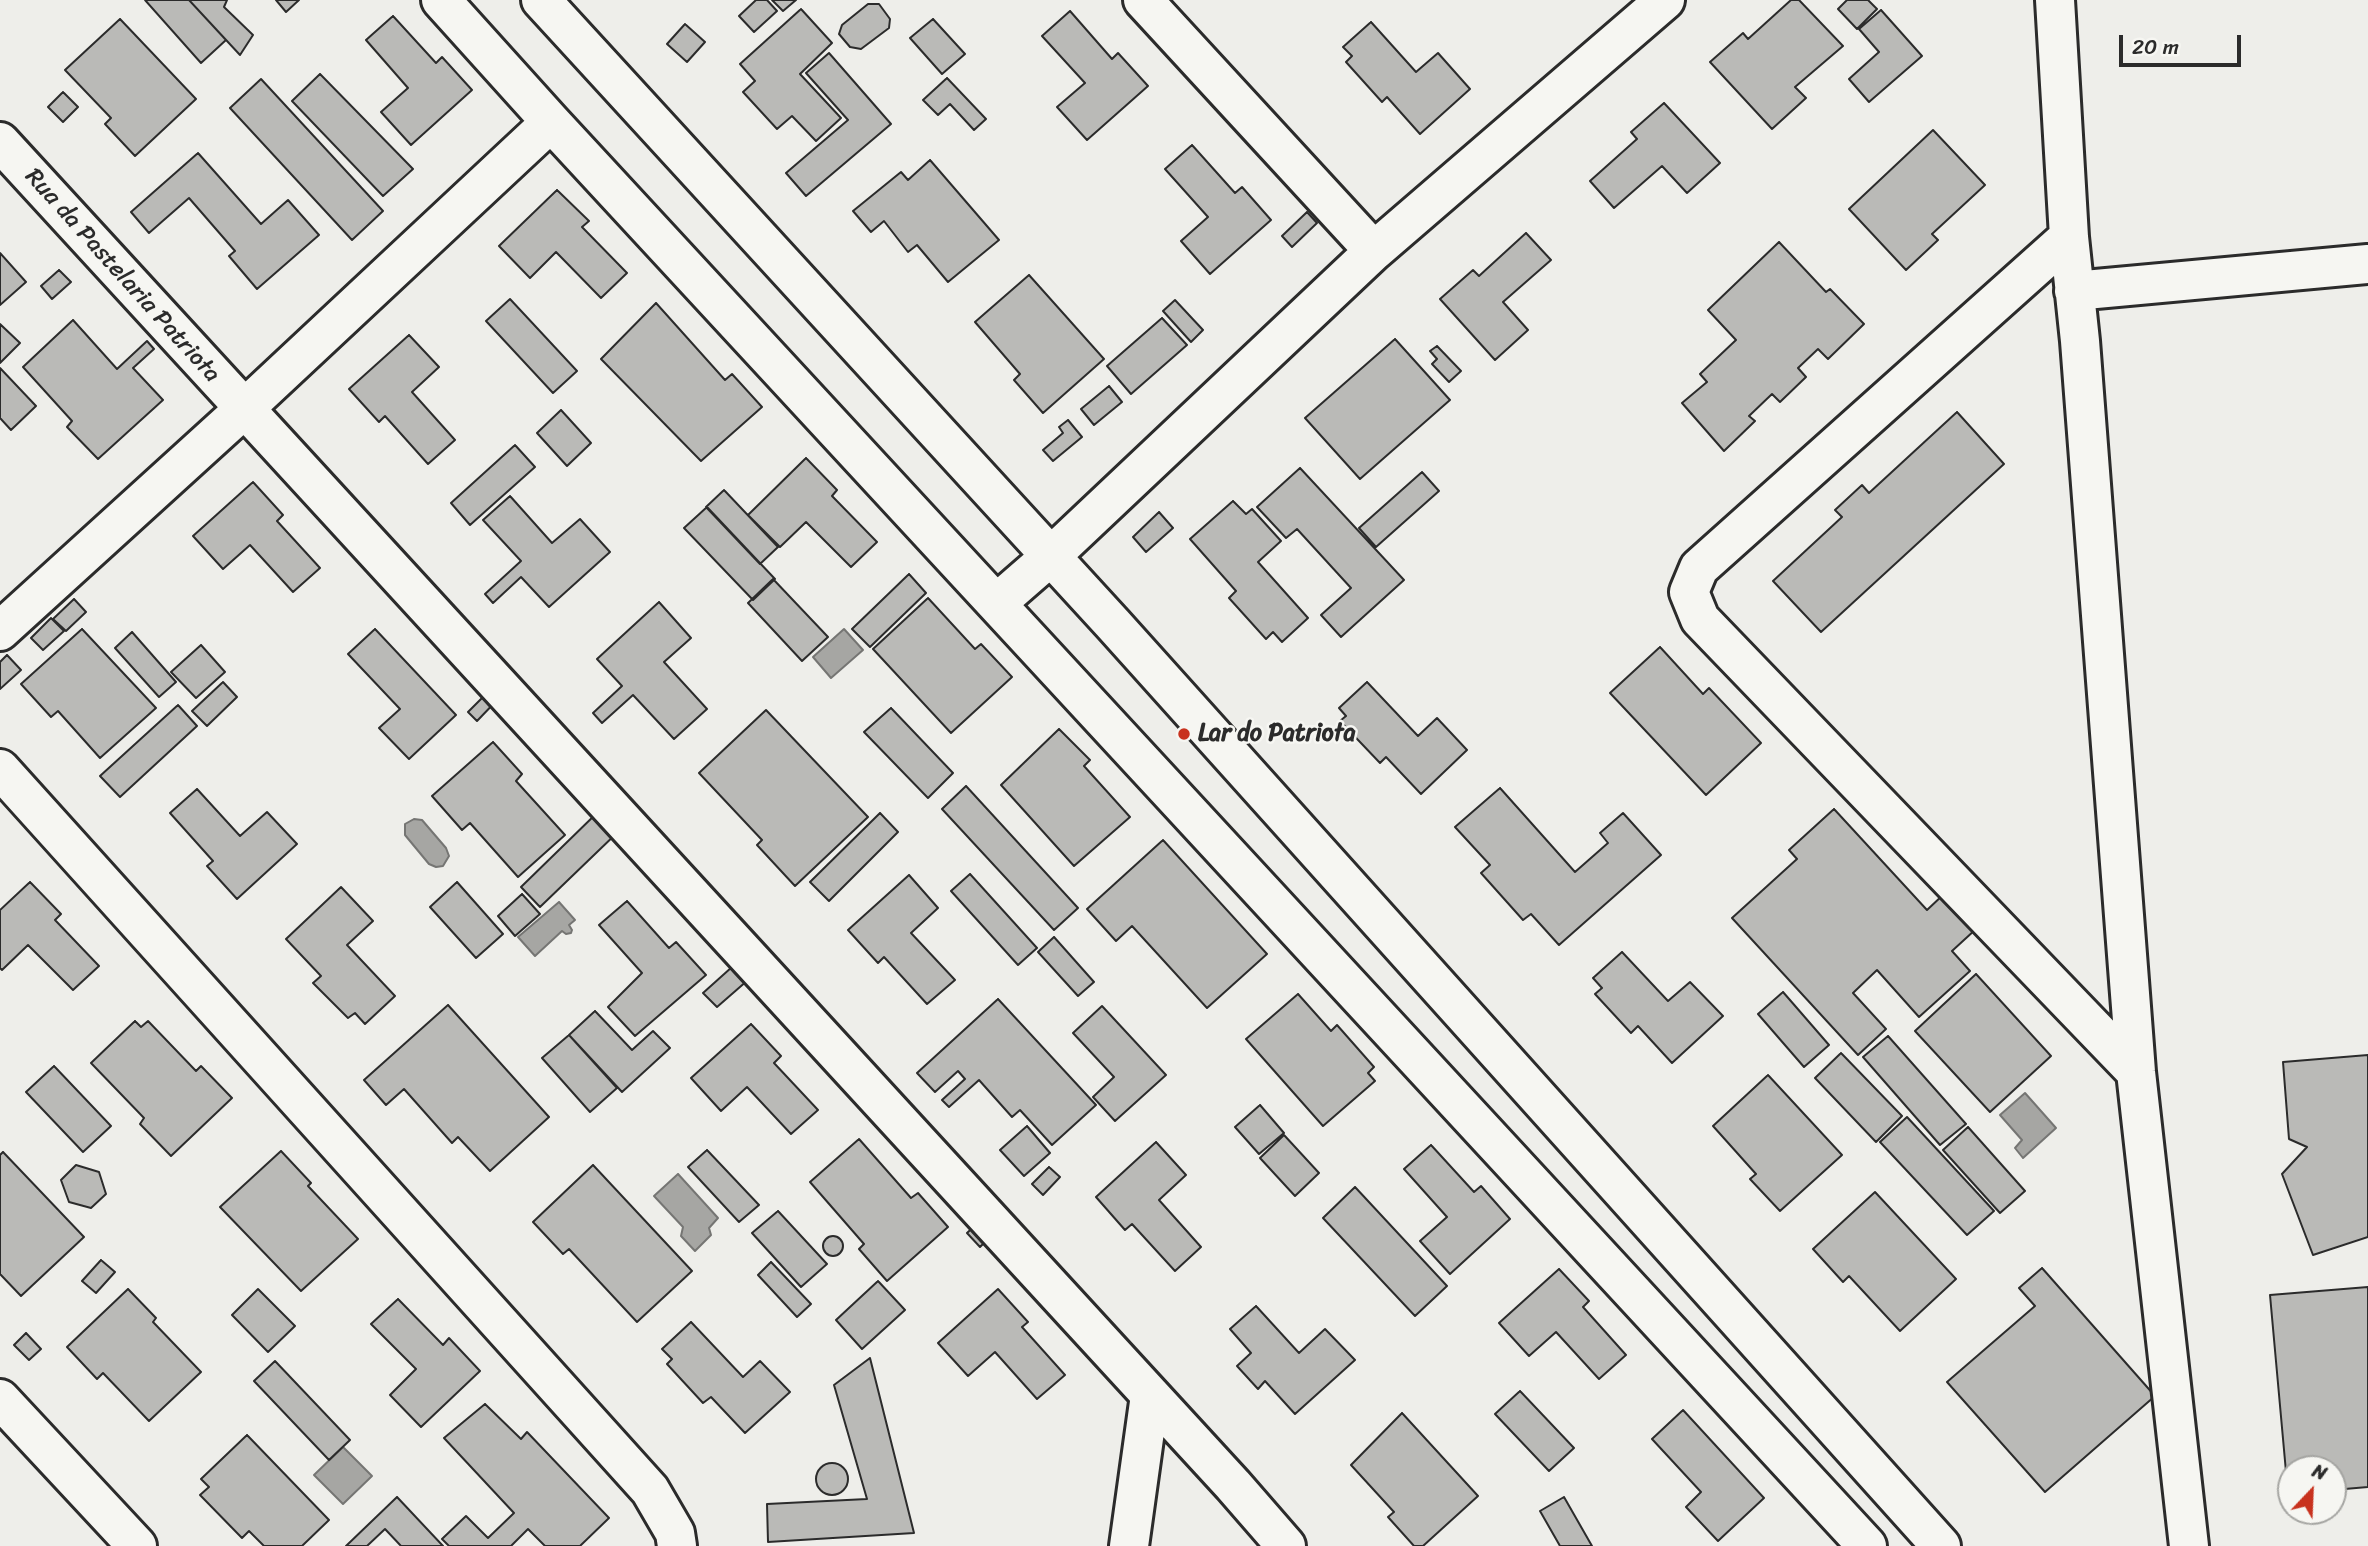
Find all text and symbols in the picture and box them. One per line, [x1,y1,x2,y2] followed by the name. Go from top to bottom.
[2123,21,2246,65] scale bar
[2132,28,2179,66] text: 20 m
[18,163,226,389] street label: Rua da Pastelaria Patriota
[1198,720,1355,748] place label: Lar do Patriota
[1176,726,1192,742] marker: Lar do Patriota
[2307,1454,2332,1490] text: N
[2277,1455,2347,1525] north arrow

